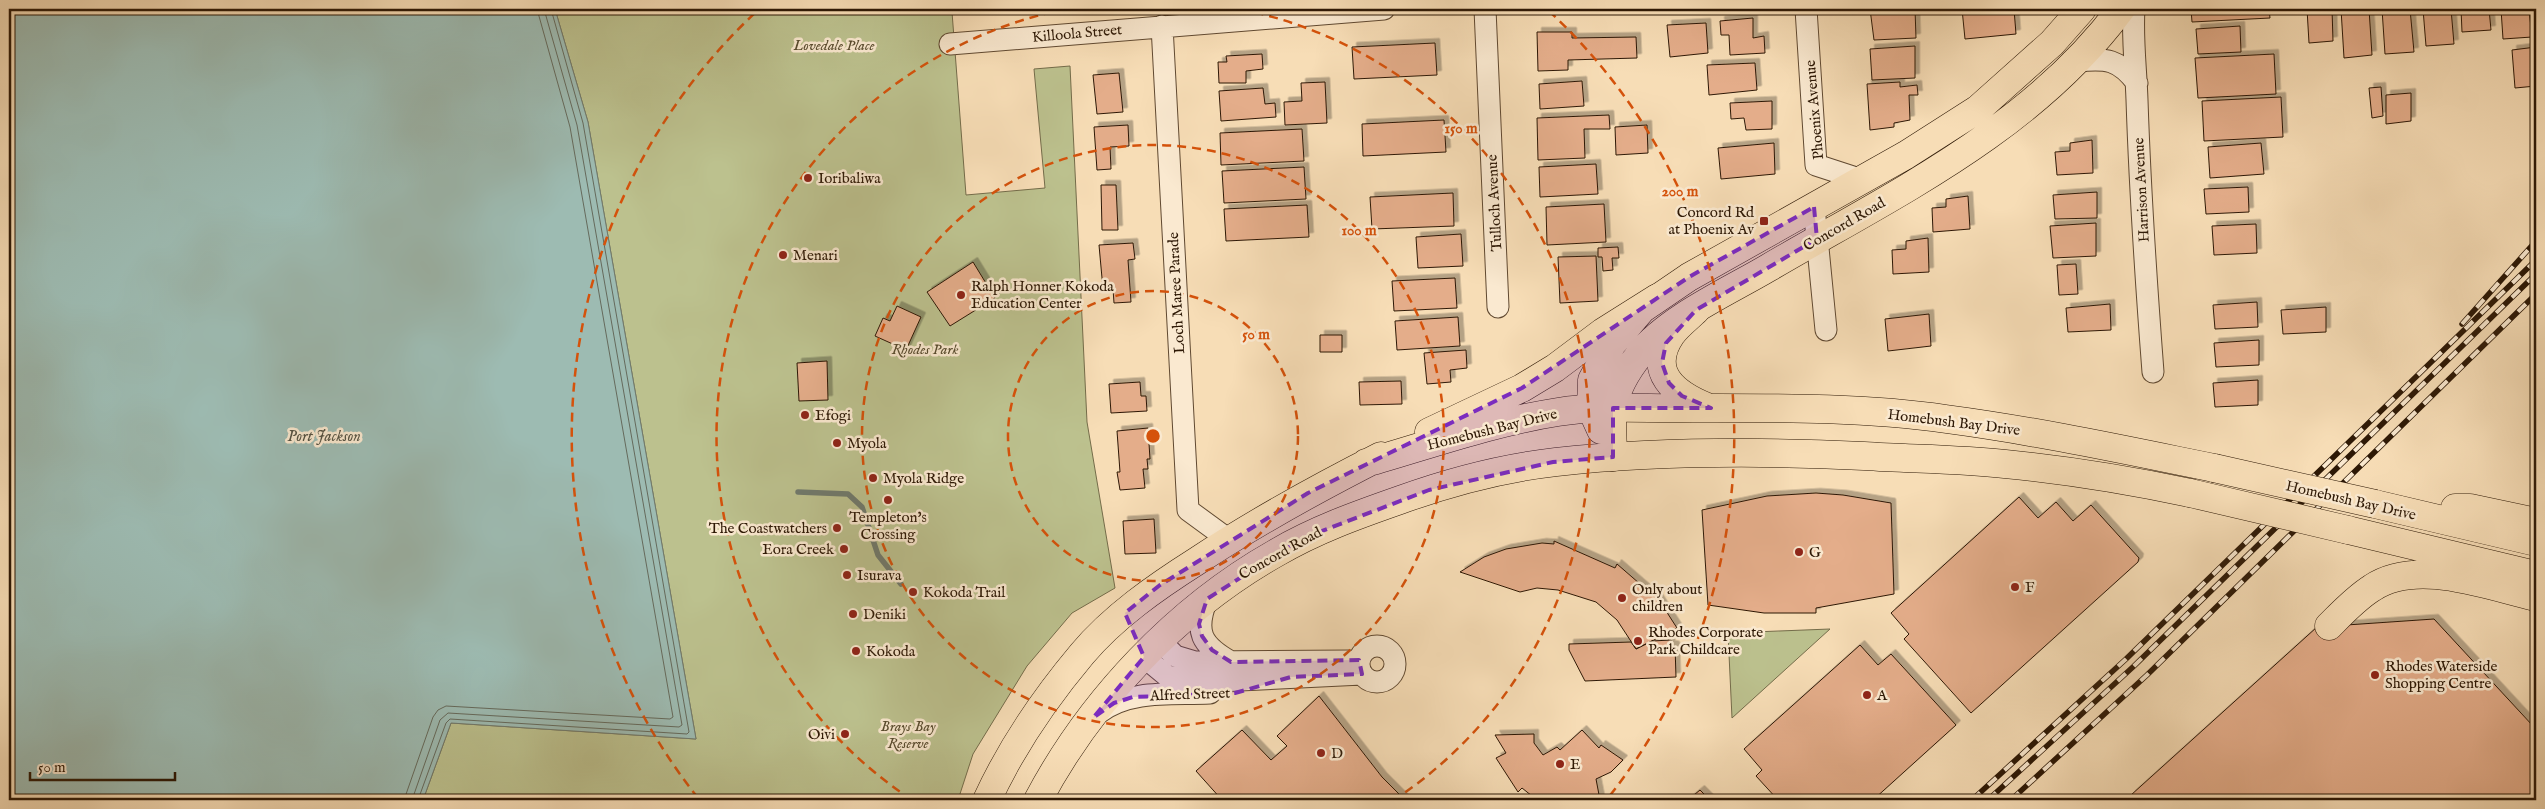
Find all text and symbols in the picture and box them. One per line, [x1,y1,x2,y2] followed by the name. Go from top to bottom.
[1031,20,1123,47] street label: Killoola Street
[793,36,874,55] park label: Lovedale Place
[1801,59,1828,161] street label: Phoenix Avenue
[1444,119,1478,138] text: 150 m
[2129,137,2154,243] street label: Harrison Avenue
[1482,154,1507,252] street label: Tulloch Avenue
[818,169,881,188] place label: Ioribaliwa
[802,172,814,184] marker: Ioribaliwa
[1662,182,1699,201] text: 200 m
[1800,193,1890,256] street label: Concord Road
[1668,203,1755,239] place label: Concord Rd at Phoenix Av
[1758,215,1770,227] marker: Concord Rd at Phoenix Av
[1341,221,1377,240] text: 100 m
[1164,232,1189,354] street label: Loch Maree Parade
[793,246,838,265] place label: Menari
[777,249,789,261] marker: Menari
[971,277,1114,313] place label: Ralph Honner Kokoda Education Center
[955,289,967,301] marker: Ralph Honner Kokoda Education Center
[1242,325,1270,344] text: 50 m
[892,340,958,359] park label: Rhodes Park
[1425,404,1559,455] street label: Homebush Bay Drive
[1887,405,2021,440] street label: Homebush Bay Drive
[815,406,851,425] place label: Efogi
[799,409,811,421] marker: Efogi
[287,427,361,447] water label: Port Jackson
[1144,427,1162,445] centre of rings
[847,434,887,453] place label: Myola
[831,437,843,449] marker: Myola
[883,469,964,488] place label: Myola Ridge
[867,472,879,484] marker: Myola Ridge
[2284,476,2418,525] street label: Homebush Bay Drive
[882,494,894,506] marker: Templeton's Crossing
[849,508,927,544] place label: Templeton's Crossing
[709,519,827,538] place label: The Coastwatchers
[831,522,843,534] marker: The Coastwatchers
[1235,522,1326,584] street label: Concord Road
[762,540,835,559] place label: Eora Creek
[838,543,850,555] marker: Eora Creek
[1809,543,1821,562] place label: G
[1793,546,1805,558] marker: G
[857,566,902,585] place label: Isurava
[841,569,853,581] marker: Isurava
[2025,578,2035,597] place label: F
[1632,580,1702,616] place label: Only about children
[2009,581,2021,593] marker: F
[923,583,1006,602] place label: Kokoda Trail
[907,586,919,598] marker: Kokoda Trail
[1616,592,1628,604] marker: Only about children
[863,605,906,624] place label: Deniki
[847,608,859,620] marker: Deniki
[1648,623,1763,659] place label: Rhodes Corporate Park Childcare
[1632,635,1644,647] marker: Rhodes Corporate Park Childcare
[866,642,916,661] place label: Kokoda
[850,645,862,657] marker: Kokoda
[2385,657,2497,693] place label: Rhodes Waterside Shopping Centre
[2369,669,2381,681] marker: Rhodes Waterside Shopping Centre
[1148,684,1231,705] street label: Alfred Street
[1876,686,1888,705] place label: A
[1861,689,1873,701] marker: A
[880,717,936,753] park label: Brays Bay Reserve
[808,725,835,744] place label: Oivi
[839,728,851,740] marker: Oivi
[1331,744,1343,763] place label: D
[1315,747,1327,759] marker: D
[30,749,175,781] scale bar
[1570,755,1580,774] place label: E
[38,758,66,777] text: 50 m
[1554,758,1566,770] marker: E

